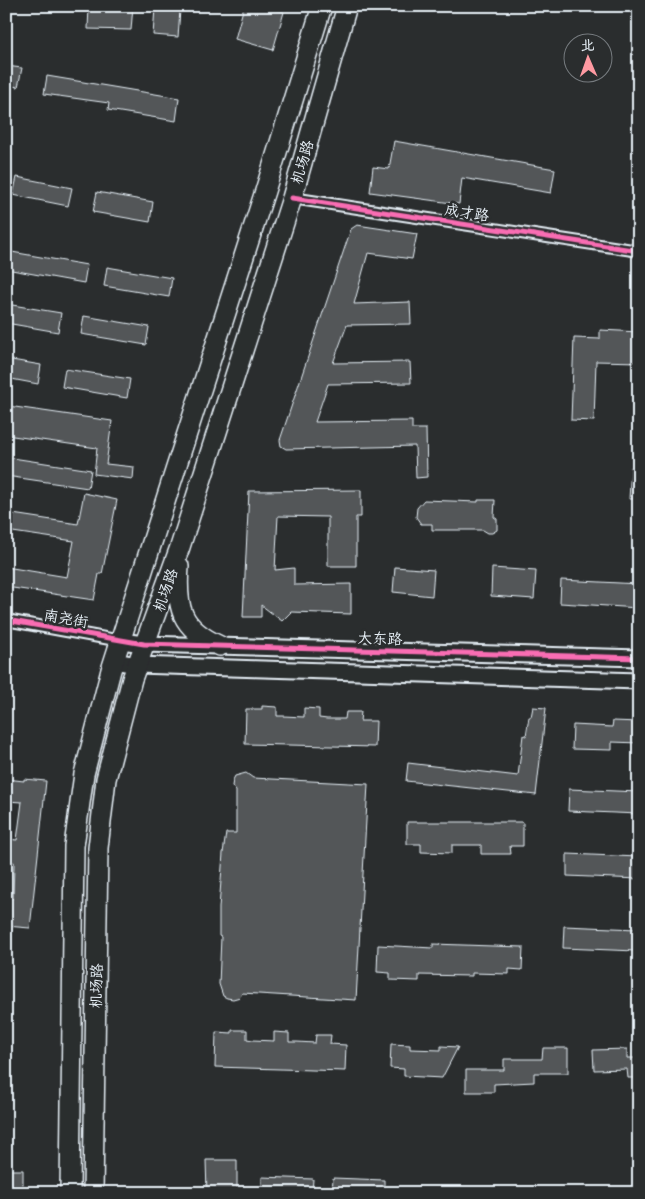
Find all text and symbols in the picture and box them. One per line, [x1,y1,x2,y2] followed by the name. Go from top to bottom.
[562,32,612,82] north arrow
[580,36,595,54] text: 北
[287,138,317,186] street label: 机场路
[443,199,491,225] street label: 成才路
[149,566,181,614] street label: 机场路
[42,605,90,631] street label: 南尧街
[357,628,403,648] street label: 大东路
[86,963,106,1009] street label: 机场路

